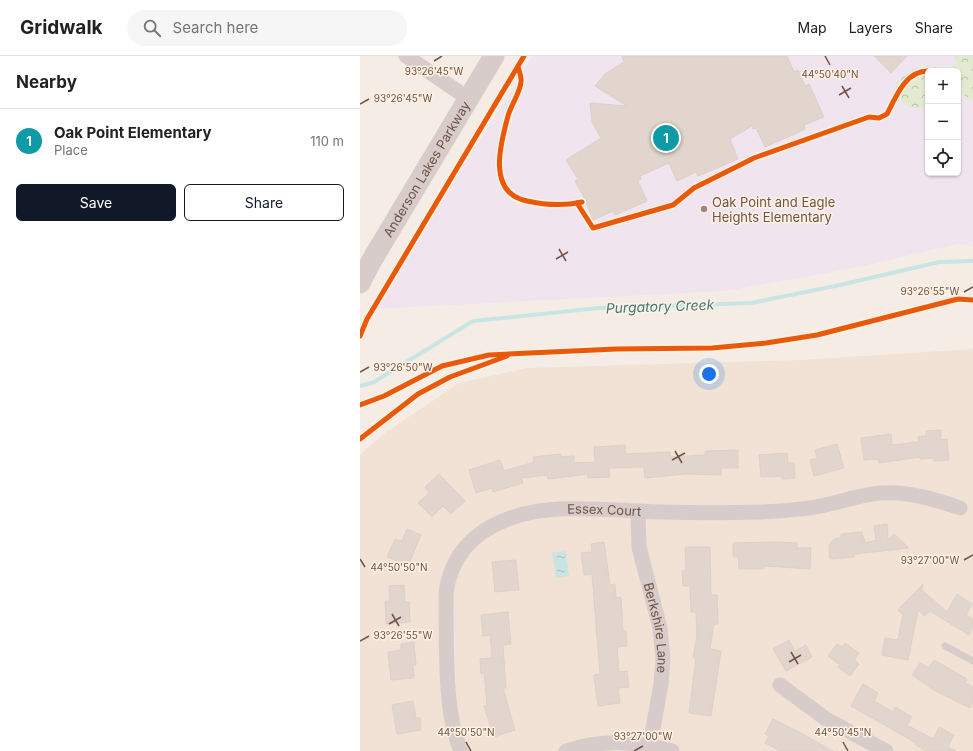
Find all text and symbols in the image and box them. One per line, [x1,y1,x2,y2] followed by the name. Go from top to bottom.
[127,10,407,46] search box
[20,16,103,39] text: Gridwalk
[141,17,163,39] icon: search
[173,18,258,37] text: Search here
[798,19,827,36] text: Map
[849,19,893,36] text: Layers
[915,19,953,36] text: Share
[405,65,463,77] text: 93°26'45"W
[801,68,859,80] text: 44°50'40"N
[925,68,961,176] map controls
[925,68,961,104] button: +
[16,72,77,92] text: Nearby
[374,92,432,104] text: 93°26'45"W
[380,98,473,240] street label: Anderson Lakes Parkway
[925,104,961,140] button: −
[54,123,212,142] text: Oak Point Elementary
[653,123,679,153] pin: 1
[26,133,32,149] text: 1
[310,133,344,149] text: 110 m
[925,140,961,176] button: locate
[54,142,88,158] text: Place
[16,184,176,221] button: Save
[184,184,344,221] button: Share
[712,194,835,225] place label: Oak Point and Eagle Heights Elementary
[699,204,709,214] marker: Oak Point and Eagle Heights Elementary
[901,285,960,297] text: 93°26'55"W
[605,296,715,316] water label: Purgatory Creek
[374,361,433,373] text: 93°26'50"W
[699,364,719,384] your location
[567,501,642,519] street label: Essex Court
[901,554,959,566] text: 93°27'00"W
[370,561,428,573] text: 44°50'50"N
[641,581,671,674] street label: Berkshire Lane
[374,629,433,641] text: 93°26'55"W
[437,726,495,738] text: 44°50'50"N
[815,726,871,738] text: 44°50'45"N
[614,730,672,742] text: 93°27'00"W

